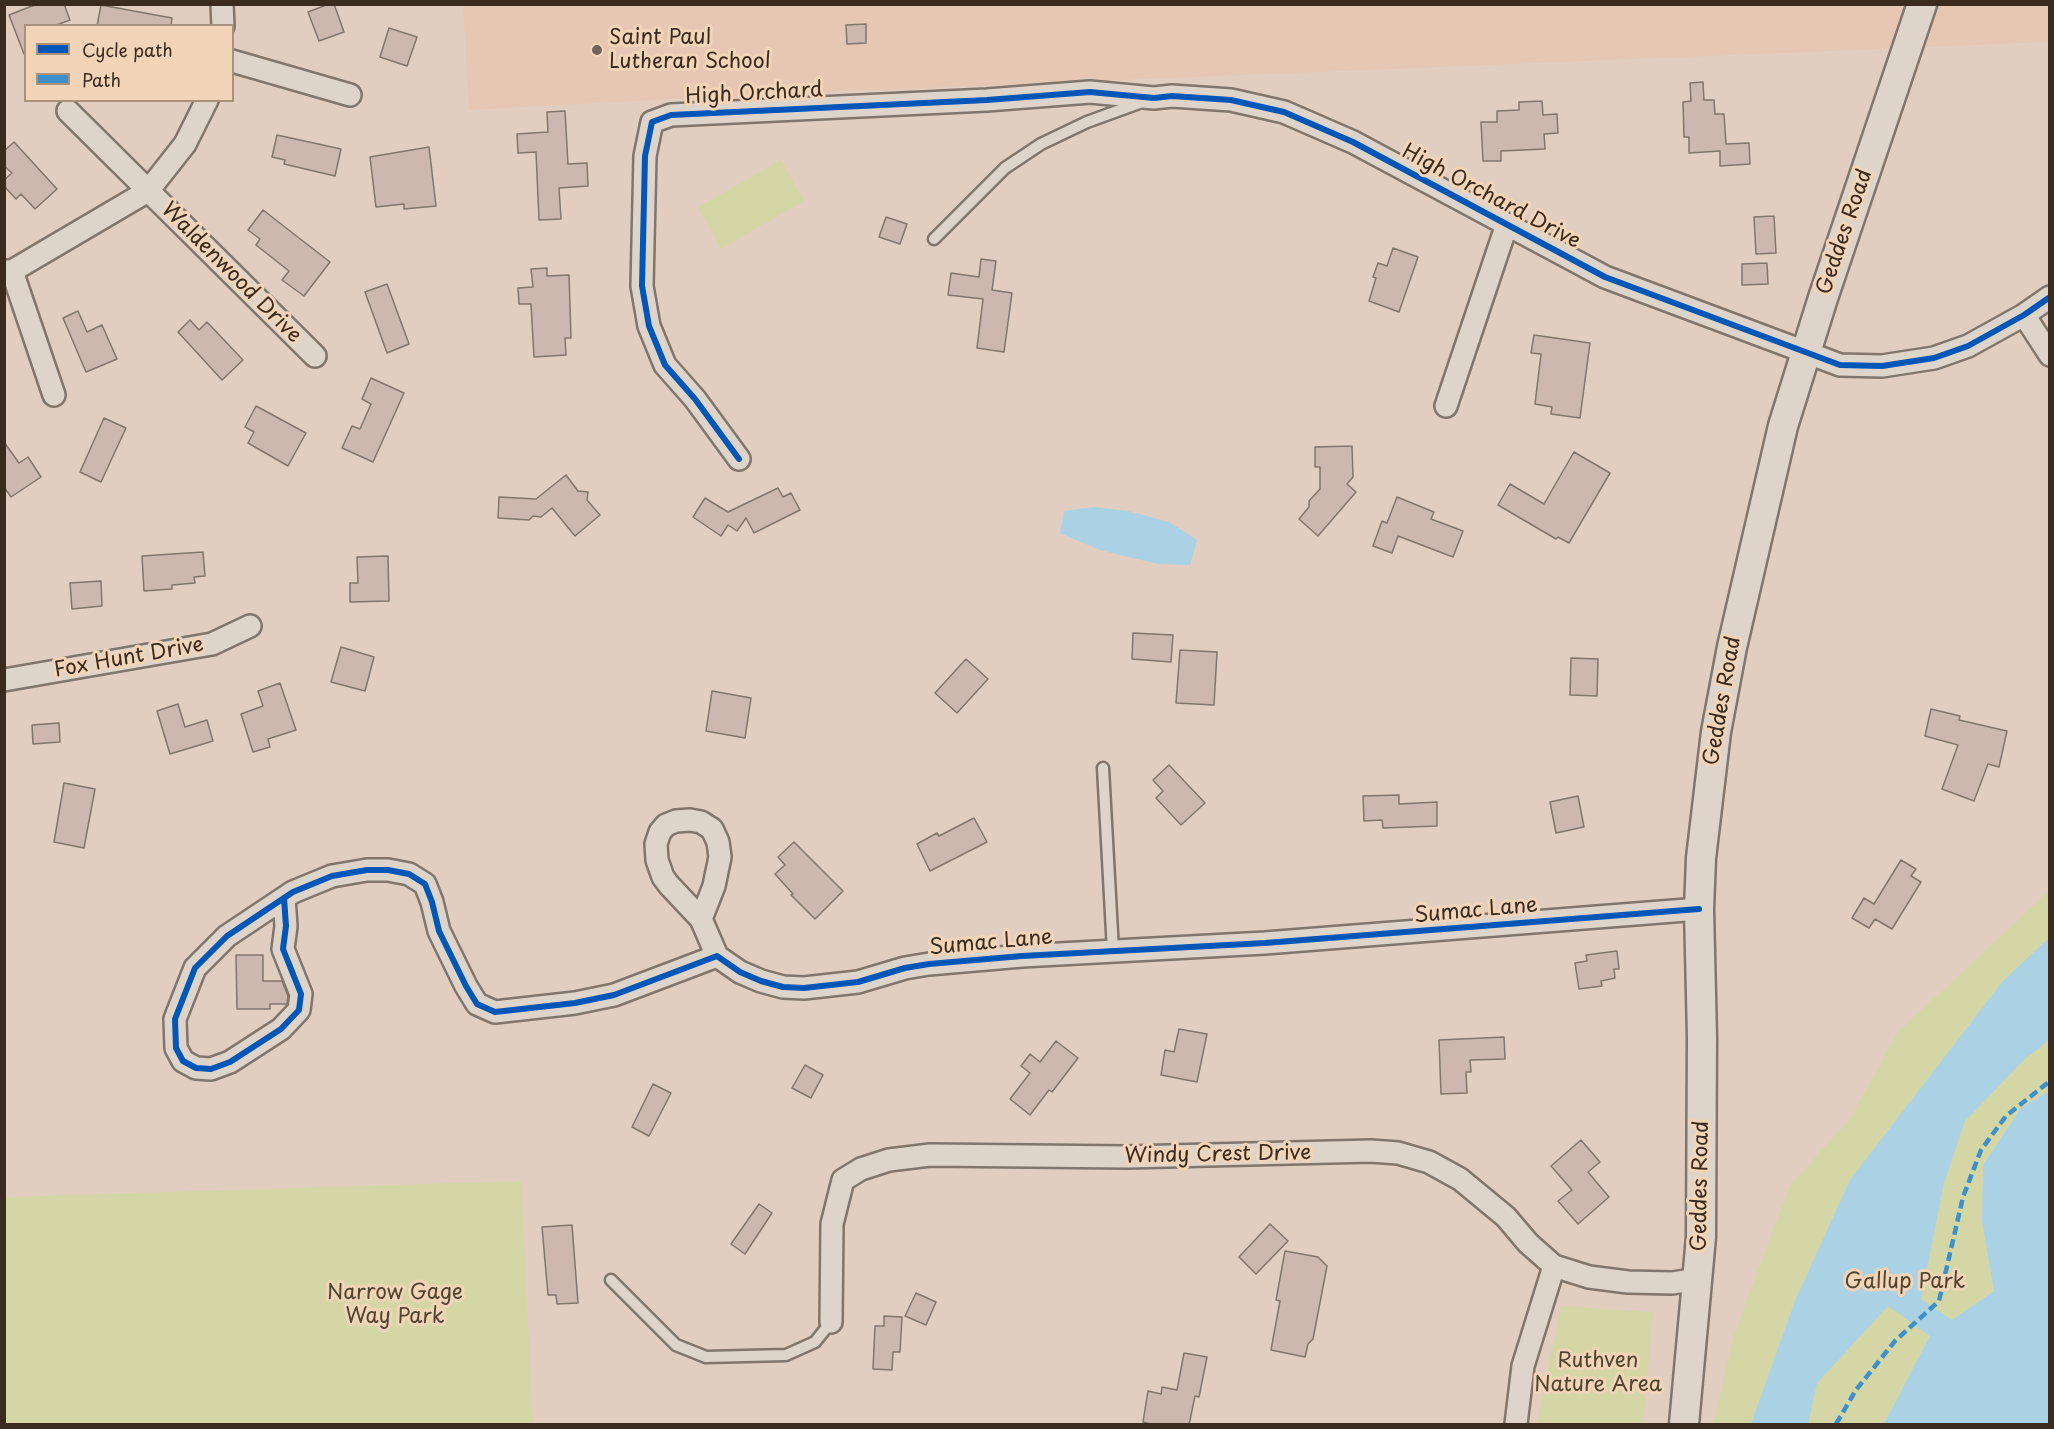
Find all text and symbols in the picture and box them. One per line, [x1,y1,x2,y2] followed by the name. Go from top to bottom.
[24,24,234,102] legend
[609,25,771,75] place label: Saint Paul Lutheran School
[82,36,173,63] text: Cycle path
[590,43,604,57] marker: Saint Paul Lutheran School
[82,66,121,93] text: Path
[685,78,823,110] street label: High Orchard
[1398,139,1584,255] street label: High Orchard Drive
[1812,166,1878,298] street label: Geddes Road
[156,198,306,348] street label: Waldenwood Drive
[52,632,206,684] street label: Fox Hunt Drive
[1699,634,1747,768] street label: Geddes Road
[1413,893,1539,929] street label: Sumac Lane
[928,925,1054,961] street label: Sumac Lane
[1687,1120,1715,1252] street label: Geddes Road
[1124,1141,1312,1169] street label: Windy Crest Drive
[1845,1269,1965,1295] park label: Gallup Park
[327,1280,463,1330] park label: Narrow Gage Way Park
[1534,1348,1662,1398] park label: Ruthven Nature Area

